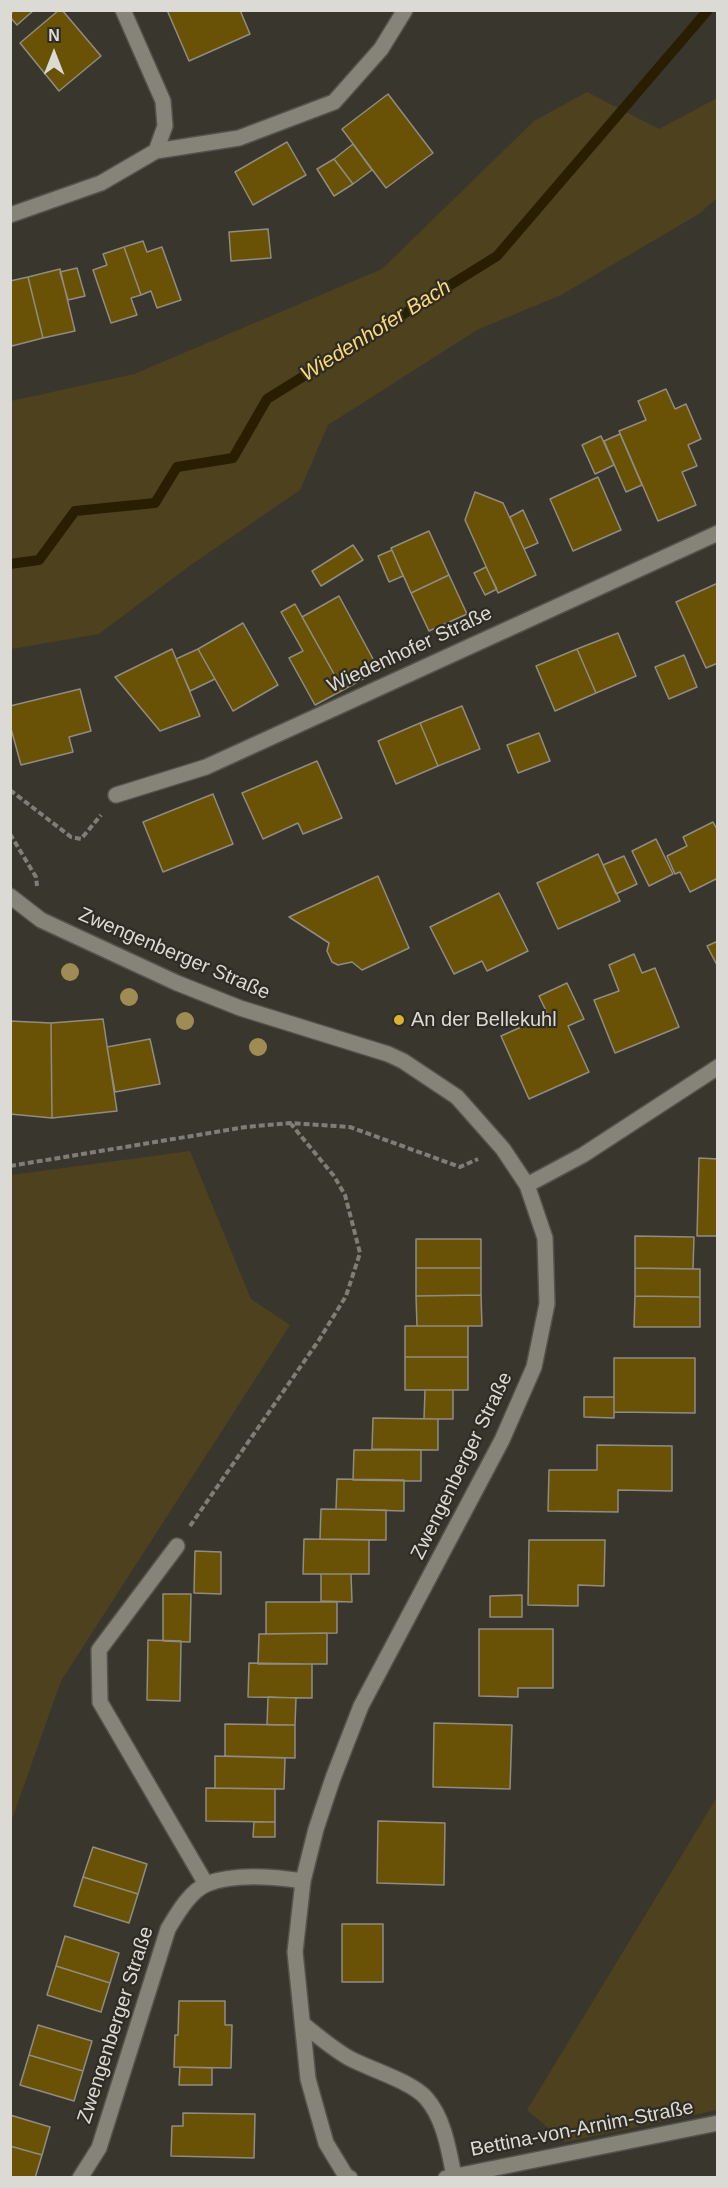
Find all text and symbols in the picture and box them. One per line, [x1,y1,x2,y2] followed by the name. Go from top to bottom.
[24,24,84,84] north arrow
[48,27,60,44] text: N
[296,275,456,387] water label: Wiedenhofer Bach
[324,601,496,699] street label: Wiedenhofer Straße
[75,903,273,1005] street label: Zwengenberger Straße
[411,1008,557,1032] place label: An der Bellekuhl
[392,1013,406,1027] marker: An der Bellekuhl
[406,1368,518,1564] street label: Zwengenberger Straße
[73,1923,159,2127] street label: Zwengenberger Straße
[468,2096,696,2162] street label: Bettina-von-Arnim-Straße

